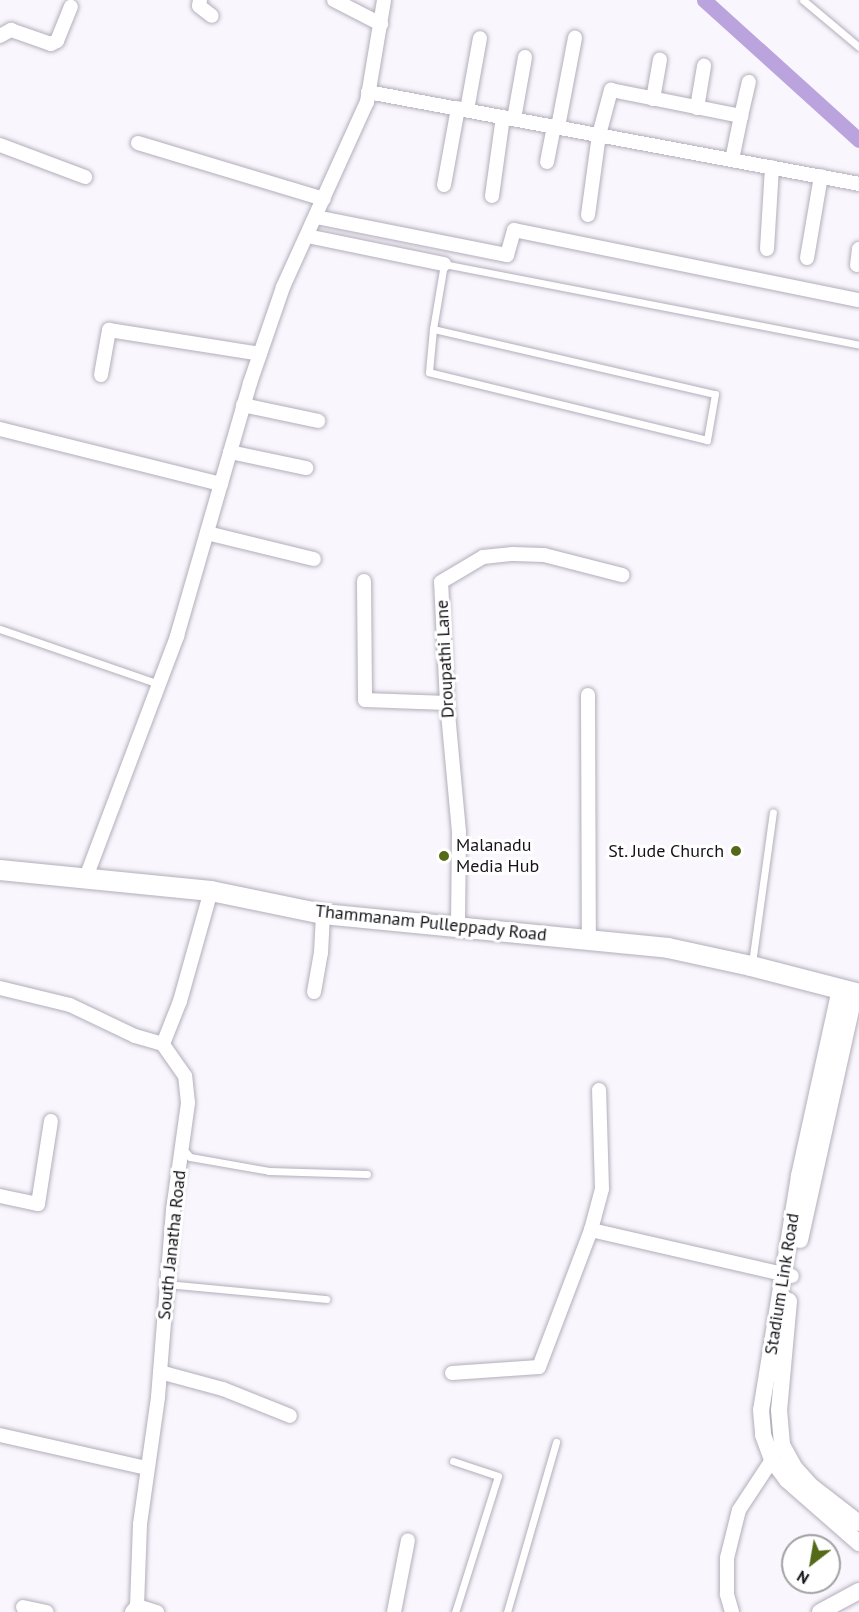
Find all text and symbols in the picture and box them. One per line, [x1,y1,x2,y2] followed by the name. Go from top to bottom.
[431,599,459,719] street label: Droupathi Lane
[456,835,539,878] place label: Malanadu Media Hub
[607,840,724,862] place label: St. Jude Church
[729,844,743,858] marker: St. Jude Church
[437,849,451,863] marker: Malanadu Media Hub
[314,900,548,946] street label: Thammanam Pulleppady Road
[153,1169,191,1321] street label: South Janatha Road
[760,1211,804,1357] street label: Stadium Link Road
[781,1534,841,1594] north arrow
[793,1566,812,1589] text: N

